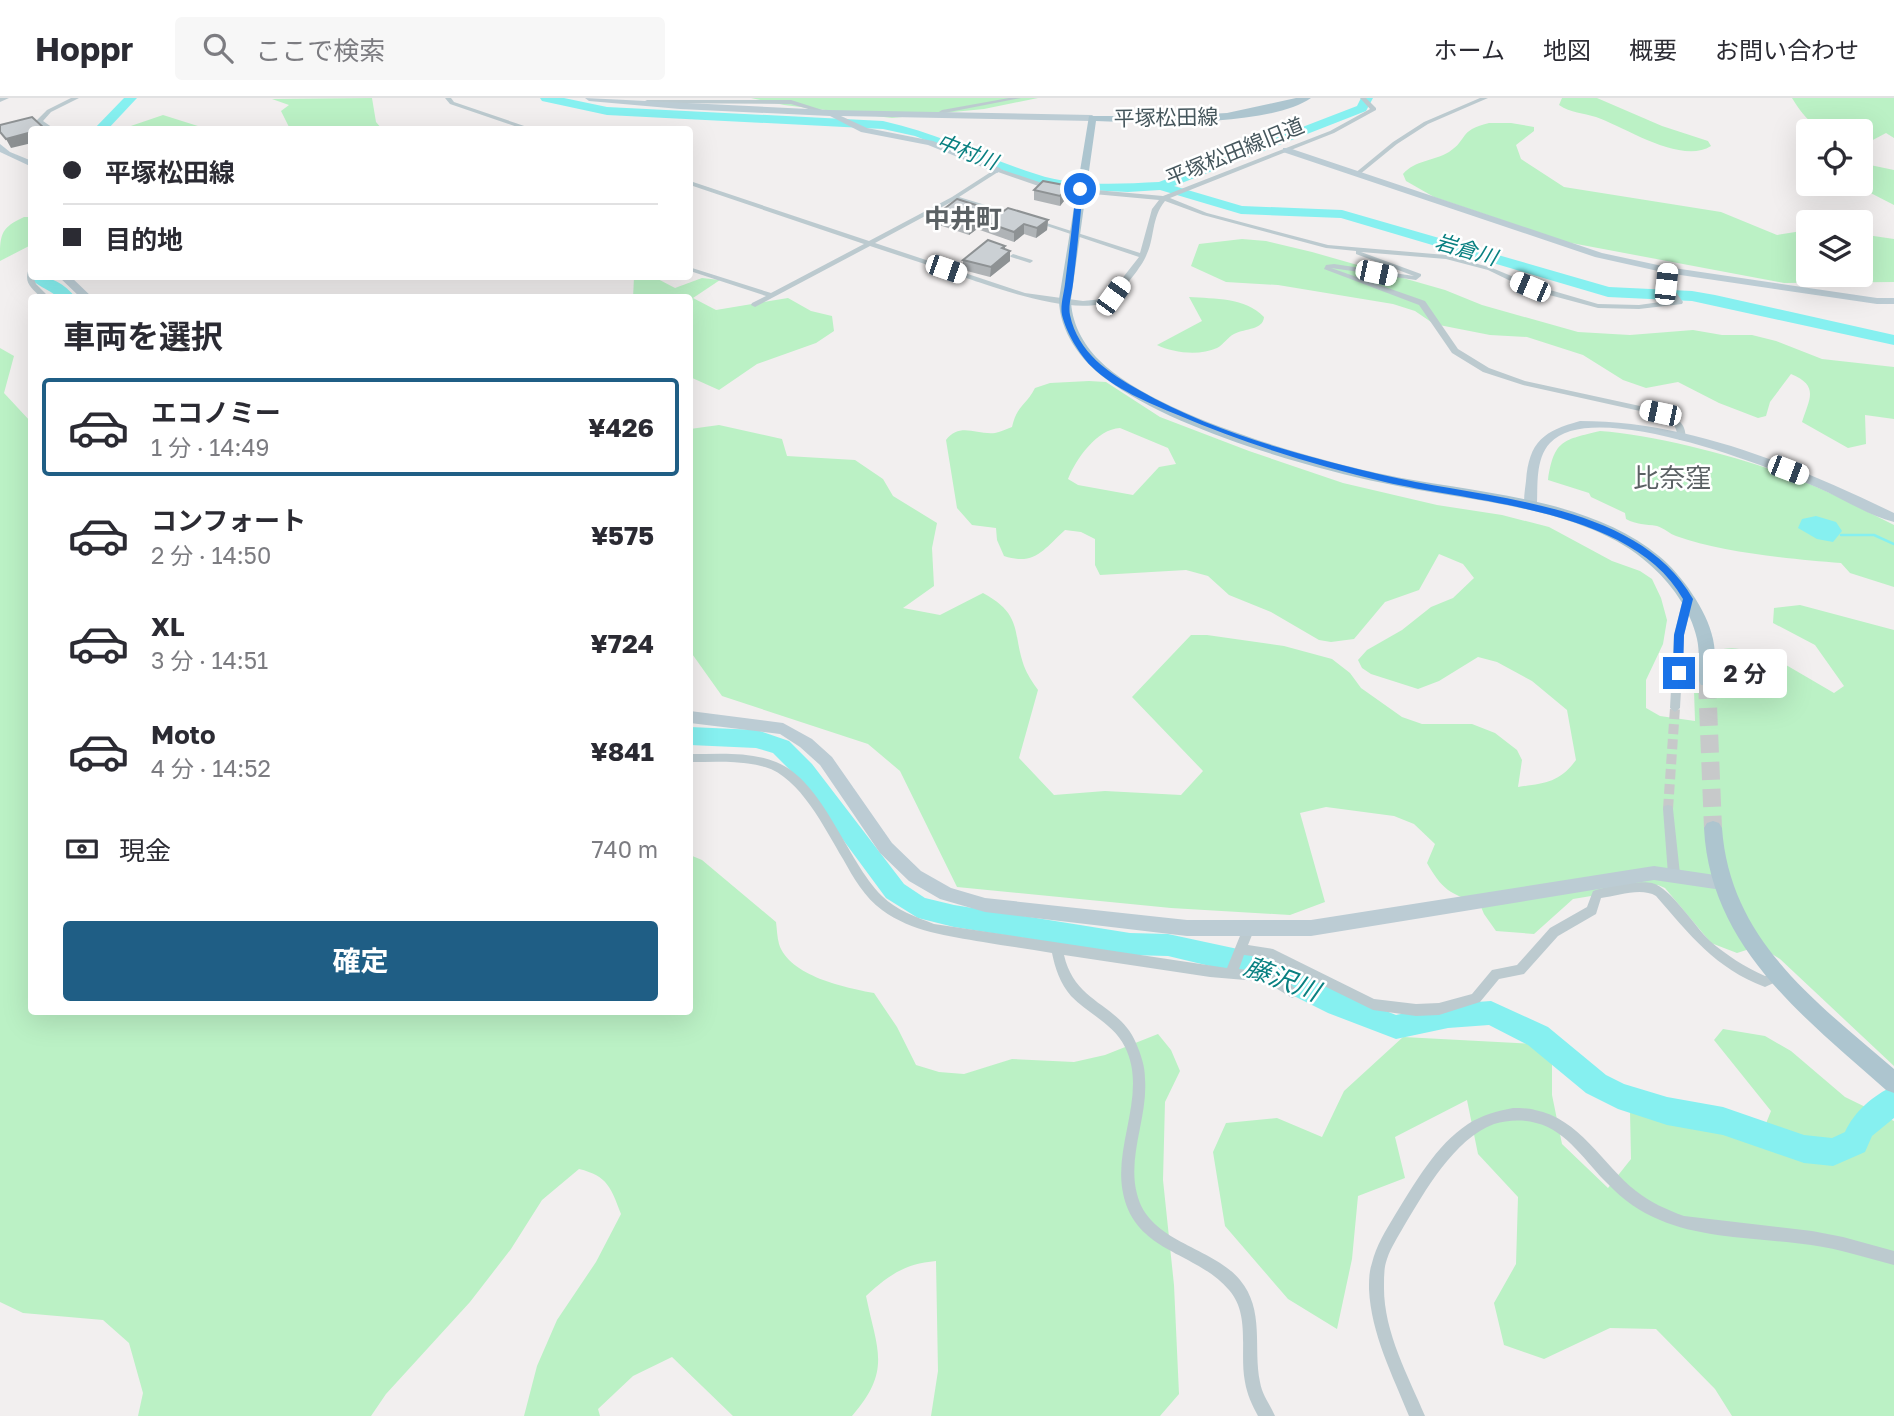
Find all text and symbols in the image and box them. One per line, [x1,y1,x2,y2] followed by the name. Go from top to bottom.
[175,17,665,80] search box
[35,29,133,68] text: Hoppr
[199,29,237,67] icon: search
[255,35,385,66] text: ここで検索
[1434,35,1505,64] text: ホーム
[1543,35,1591,64] text: 地図
[1629,35,1677,64] text: 概要
[1715,35,1859,64] text: お問い合わせ
[1113,103,1219,131] street label: 平塚松田線
[1162,111,1308,191] street label: 平塚松田線旧道
[1796,119,1873,287] map controls
[1796,119,1873,196] button: locate
[933,128,1003,175] water label: 中村川
[105,157,235,188] text: 平塚松田線
[1064,173,1096,205] route start
[924,203,1002,234] district label: 中井町
[1796,210,1873,287] button: layers
[105,224,183,255] text: 目的地
[1432,228,1502,271] water label: 岩倉川
[923,252,970,286] car
[1354,258,1399,288] car
[1654,262,1679,306] car
[1507,269,1554,305] car
[1093,273,1134,319] car
[63,317,223,355] text: 車両を選択
[67,396,130,459] icon: car
[151,397,281,428] text: エコノミー
[1638,398,1683,428] car
[588,412,654,443] text: ¥426
[151,433,269,461] text: 1 分 · 14:49
[1765,453,1812,487] car
[1633,462,1711,493] district label: 比奈窪
[67,504,130,567] icon: car
[151,505,306,536] text: コンフォート
[591,520,654,551] text: ¥575
[151,541,271,569] text: 2 分 · 14:50
[151,611,185,642] text: XL
[67,612,130,675] icon: car
[591,628,654,659] text: ¥724
[151,646,268,674] text: 3 分 · 14:51
[1704,648,1788,698] callout: 2 分
[1663,657,1695,689] route end
[1724,659,1766,687] text: 2 分
[151,719,216,750] text: Moto
[67,720,130,783] icon: car
[591,736,654,767] text: ¥841
[151,754,271,782] text: 4 分 · 14:52
[63,830,101,868] icon: cash
[119,835,171,866] text: 現金
[591,835,658,863] text: 740 m
[63,921,658,1001] button: 確定
[1240,950,1327,1008] water label: 藤沢川

